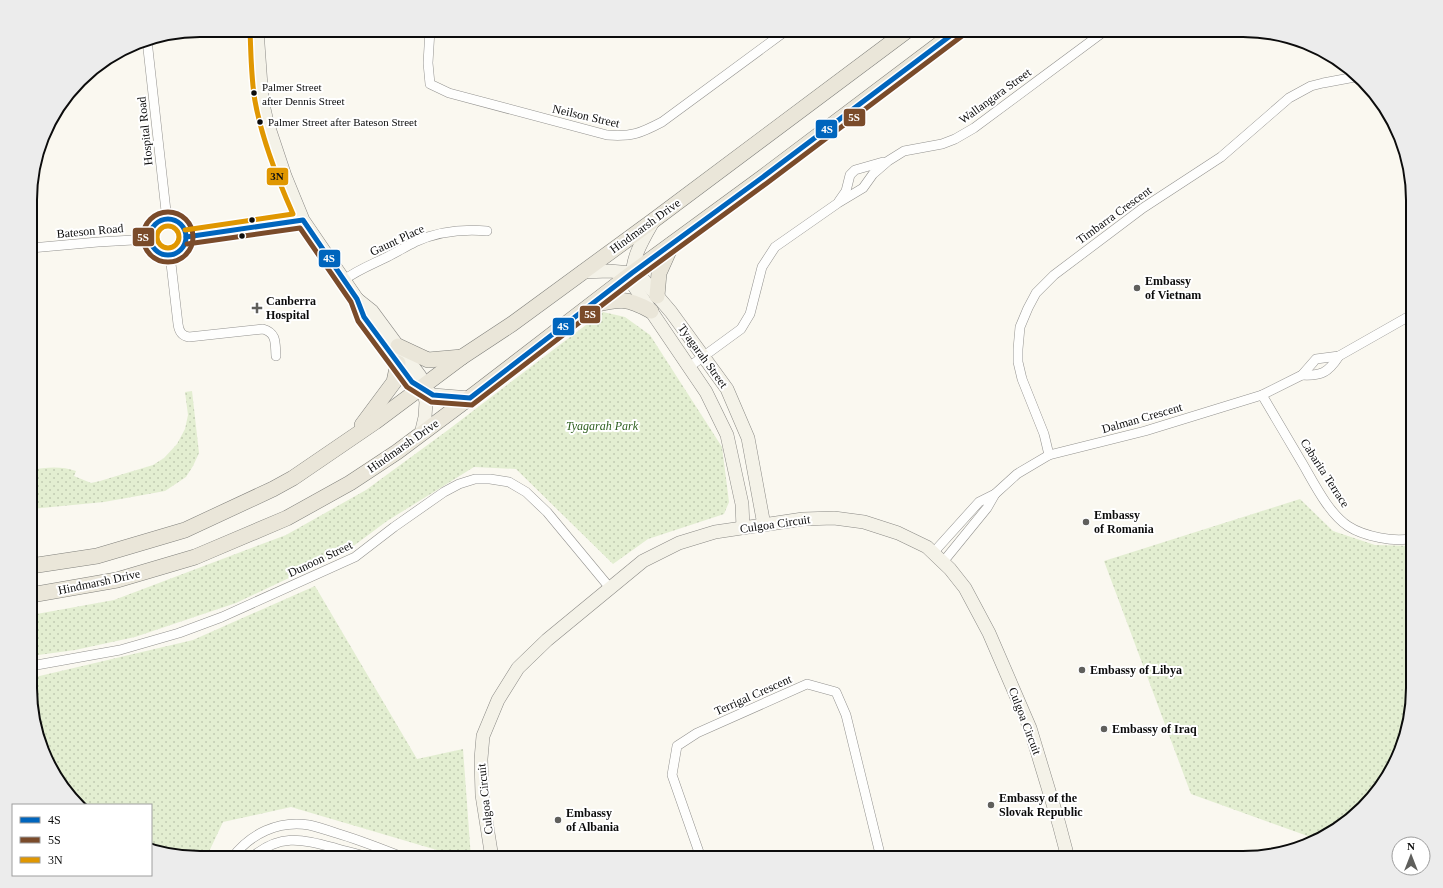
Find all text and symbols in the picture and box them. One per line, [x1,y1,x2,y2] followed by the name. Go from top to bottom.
[956,65,1034,127] street label: Wallangara Street
[262,81,344,107] place label: Palmer Street after Dennis Street
[249,88,259,98] marker: Palmer Street after Dennis Street
[134,96,156,166] street label: Hospital Road
[551,101,622,131] street label: Neilson Street
[843,108,866,127] line badge: 5S
[848,111,860,123] text: 5S
[268,116,417,128] place label: Palmer Street after Bateson Street
[255,117,265,127] marker: Palmer Street after Bateson Street
[815,119,838,139] line badge: 4S
[821,123,833,135] text: 4S
[266,167,289,186] line badge: 3N
[270,170,284,182] text: 3N
[1074,183,1155,247] street label: Timbarra Crescent
[607,196,683,256] street label: Hindmarsh Drive
[247,215,257,225] unlabelled marker
[56,221,124,241] street label: Bateson Road
[368,221,426,259] street label: Gaunt Place
[132,227,155,247] line badge: 5S
[137,231,149,243] text: 5S
[237,231,247,241] unlabelled marker
[318,249,341,268] line badge: 4S
[323,252,335,264] text: 4S
[1145,274,1201,302] place label: Embassy of Vietnam
[1132,283,1142,293] marker: Embassy of Vietnam
[266,294,316,322] place label: Canberra Hospital
[251,302,263,314] marker: Canberra Hospital
[579,305,601,324] line badge: 5S
[584,308,596,320] text: 5S
[552,317,575,336] line badge: 4S
[557,320,569,332] text: 4S
[675,321,731,391] street label: Tyagarah Street
[1100,400,1184,436] street label: Dalman Crescent
[365,416,441,476] street label: Hindmarsh Drive
[566,419,639,433] park label: Tyagarah Park
[1298,436,1352,510] street label: Cabarita Terrace
[1094,508,1154,536] place label: Embassy of Romania
[739,512,812,536] street label: Culgoa Circuit
[1081,517,1091,527] marker: Embassy of Romania
[285,538,355,580] street label: Dunoon Street
[57,566,141,598] street label: Hindmarsh Drive
[1090,663,1182,677] place label: Embassy of Libya
[1077,665,1087,675] marker: Embassy of Libya
[712,671,794,718] street label: Terrigal Crescent
[1006,685,1044,757] street label: Culgoa Circuit
[1112,722,1197,736] place label: Embassy of Iraq
[1099,724,1109,734] marker: Embassy of Iraq
[474,762,496,835] street label: Culgoa Circuit
[999,791,1083,819] place label: Embassy of the Slovak Republic
[986,800,996,810] marker: Embassy of the Slovak Republic
[12,804,152,876] legend
[566,806,619,834] place label: Embassy of Albania
[48,813,61,827] text: 4S
[553,815,563,825] marker: Embassy of Albania
[48,833,61,847] text: 5S
[1391,836,1431,876] north arrow
[1407,840,1415,852] text: N
[48,853,63,867] text: 3N

